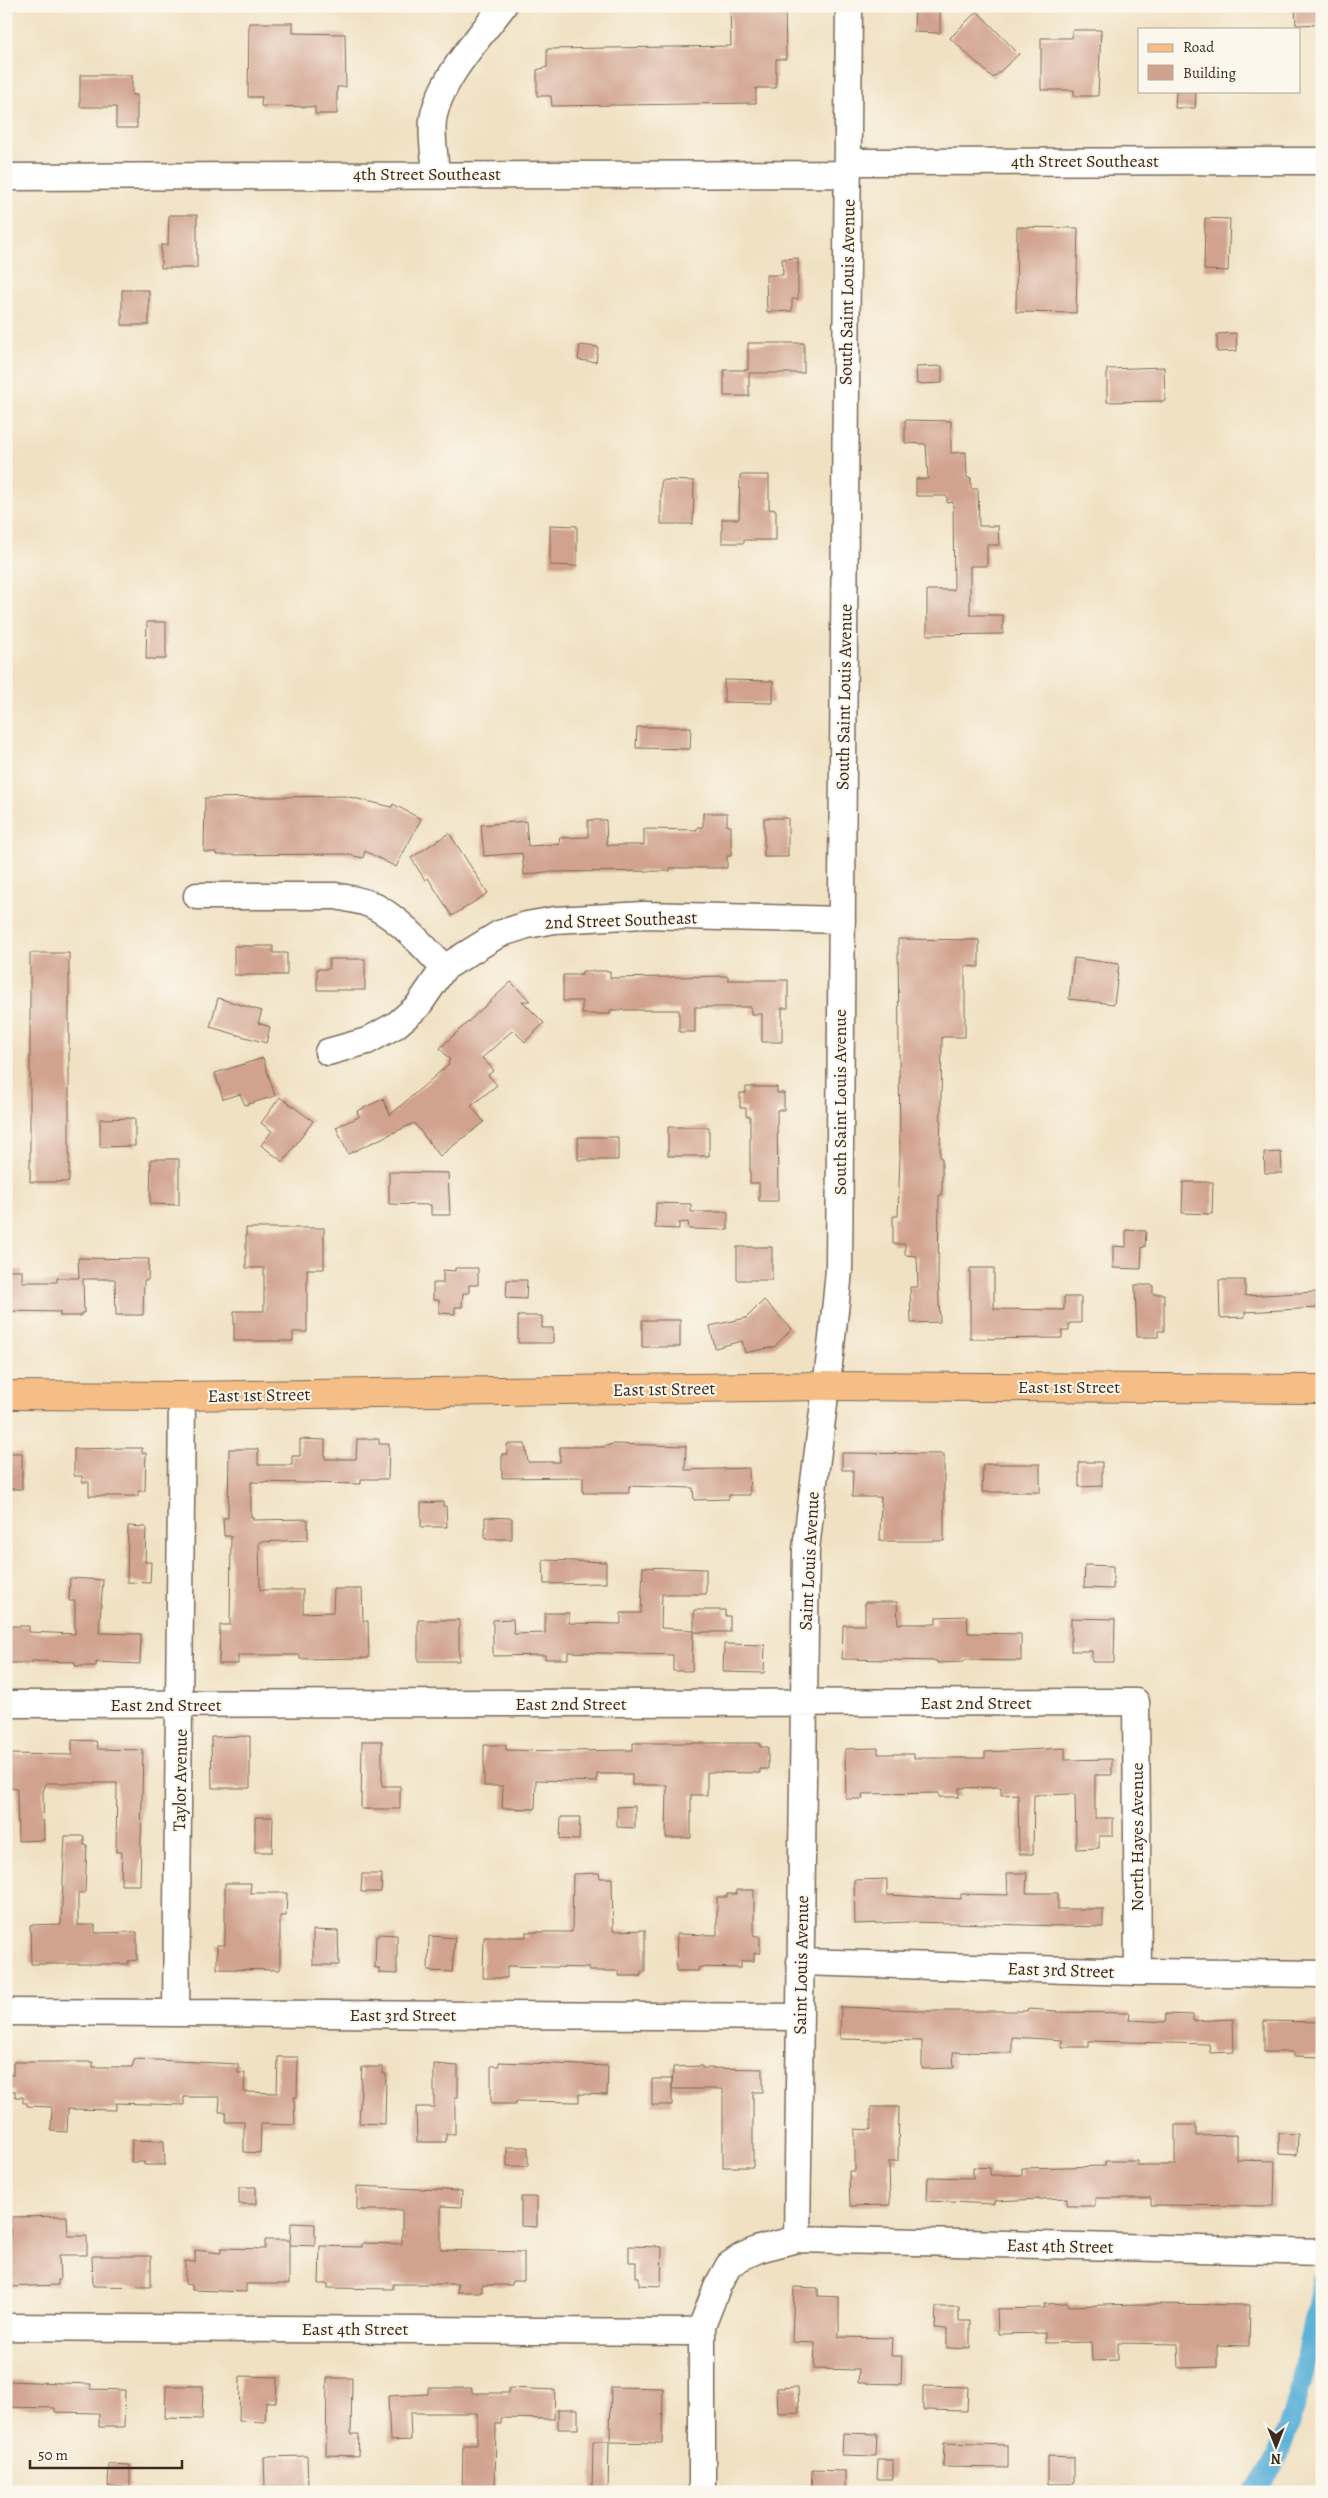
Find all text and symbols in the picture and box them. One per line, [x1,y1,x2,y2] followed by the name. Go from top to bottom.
[1138,28,1300,92] legend
[1183,37,1215,57] text: Road
[1183,63,1236,83] text: Building
[1011,149,1159,173] street label: 4th Street Southeast
[353,162,501,186] street label: 4th Street Southeast
[833,199,861,385] street label: South Saint Louis Avenue
[830,604,858,790] street label: South Saint Louis Avenue
[544,905,698,935] street label: 2nd Street Southeast
[828,1009,852,1195] street label: South Saint Louis Avenue
[1018,1375,1120,1399] street label: East 1st Street
[613,1376,716,1402] street label: East 1st Street
[208,1382,311,1408] street label: East 1st Street
[793,1491,825,1631] street label: Saint Louis Avenue
[920,1691,1032,1715] street label: East 2nd Street
[515,1692,627,1716] street label: East 2nd Street
[110,1693,222,1717] street label: East 2nd Street
[167,1729,193,1831] street label: Taylor Avenue
[1125,1762,1149,1912] street label: North Hayes Avenue
[788,1895,814,2035] street label: Saint Louis Avenue
[1007,1956,1115,1984] street label: East 3rd Street
[349,2003,457,2027] street label: East 3rd Street
[1006,2233,1114,2259] street label: East 4th Street
[302,2317,409,2341] street label: East 4th Street
[1250,2420,1300,2470] north arrow
[30,2438,182,2470] scale bar
[38,2445,68,2465] text: 50 m
[1271,2449,1281,2468] text: N

